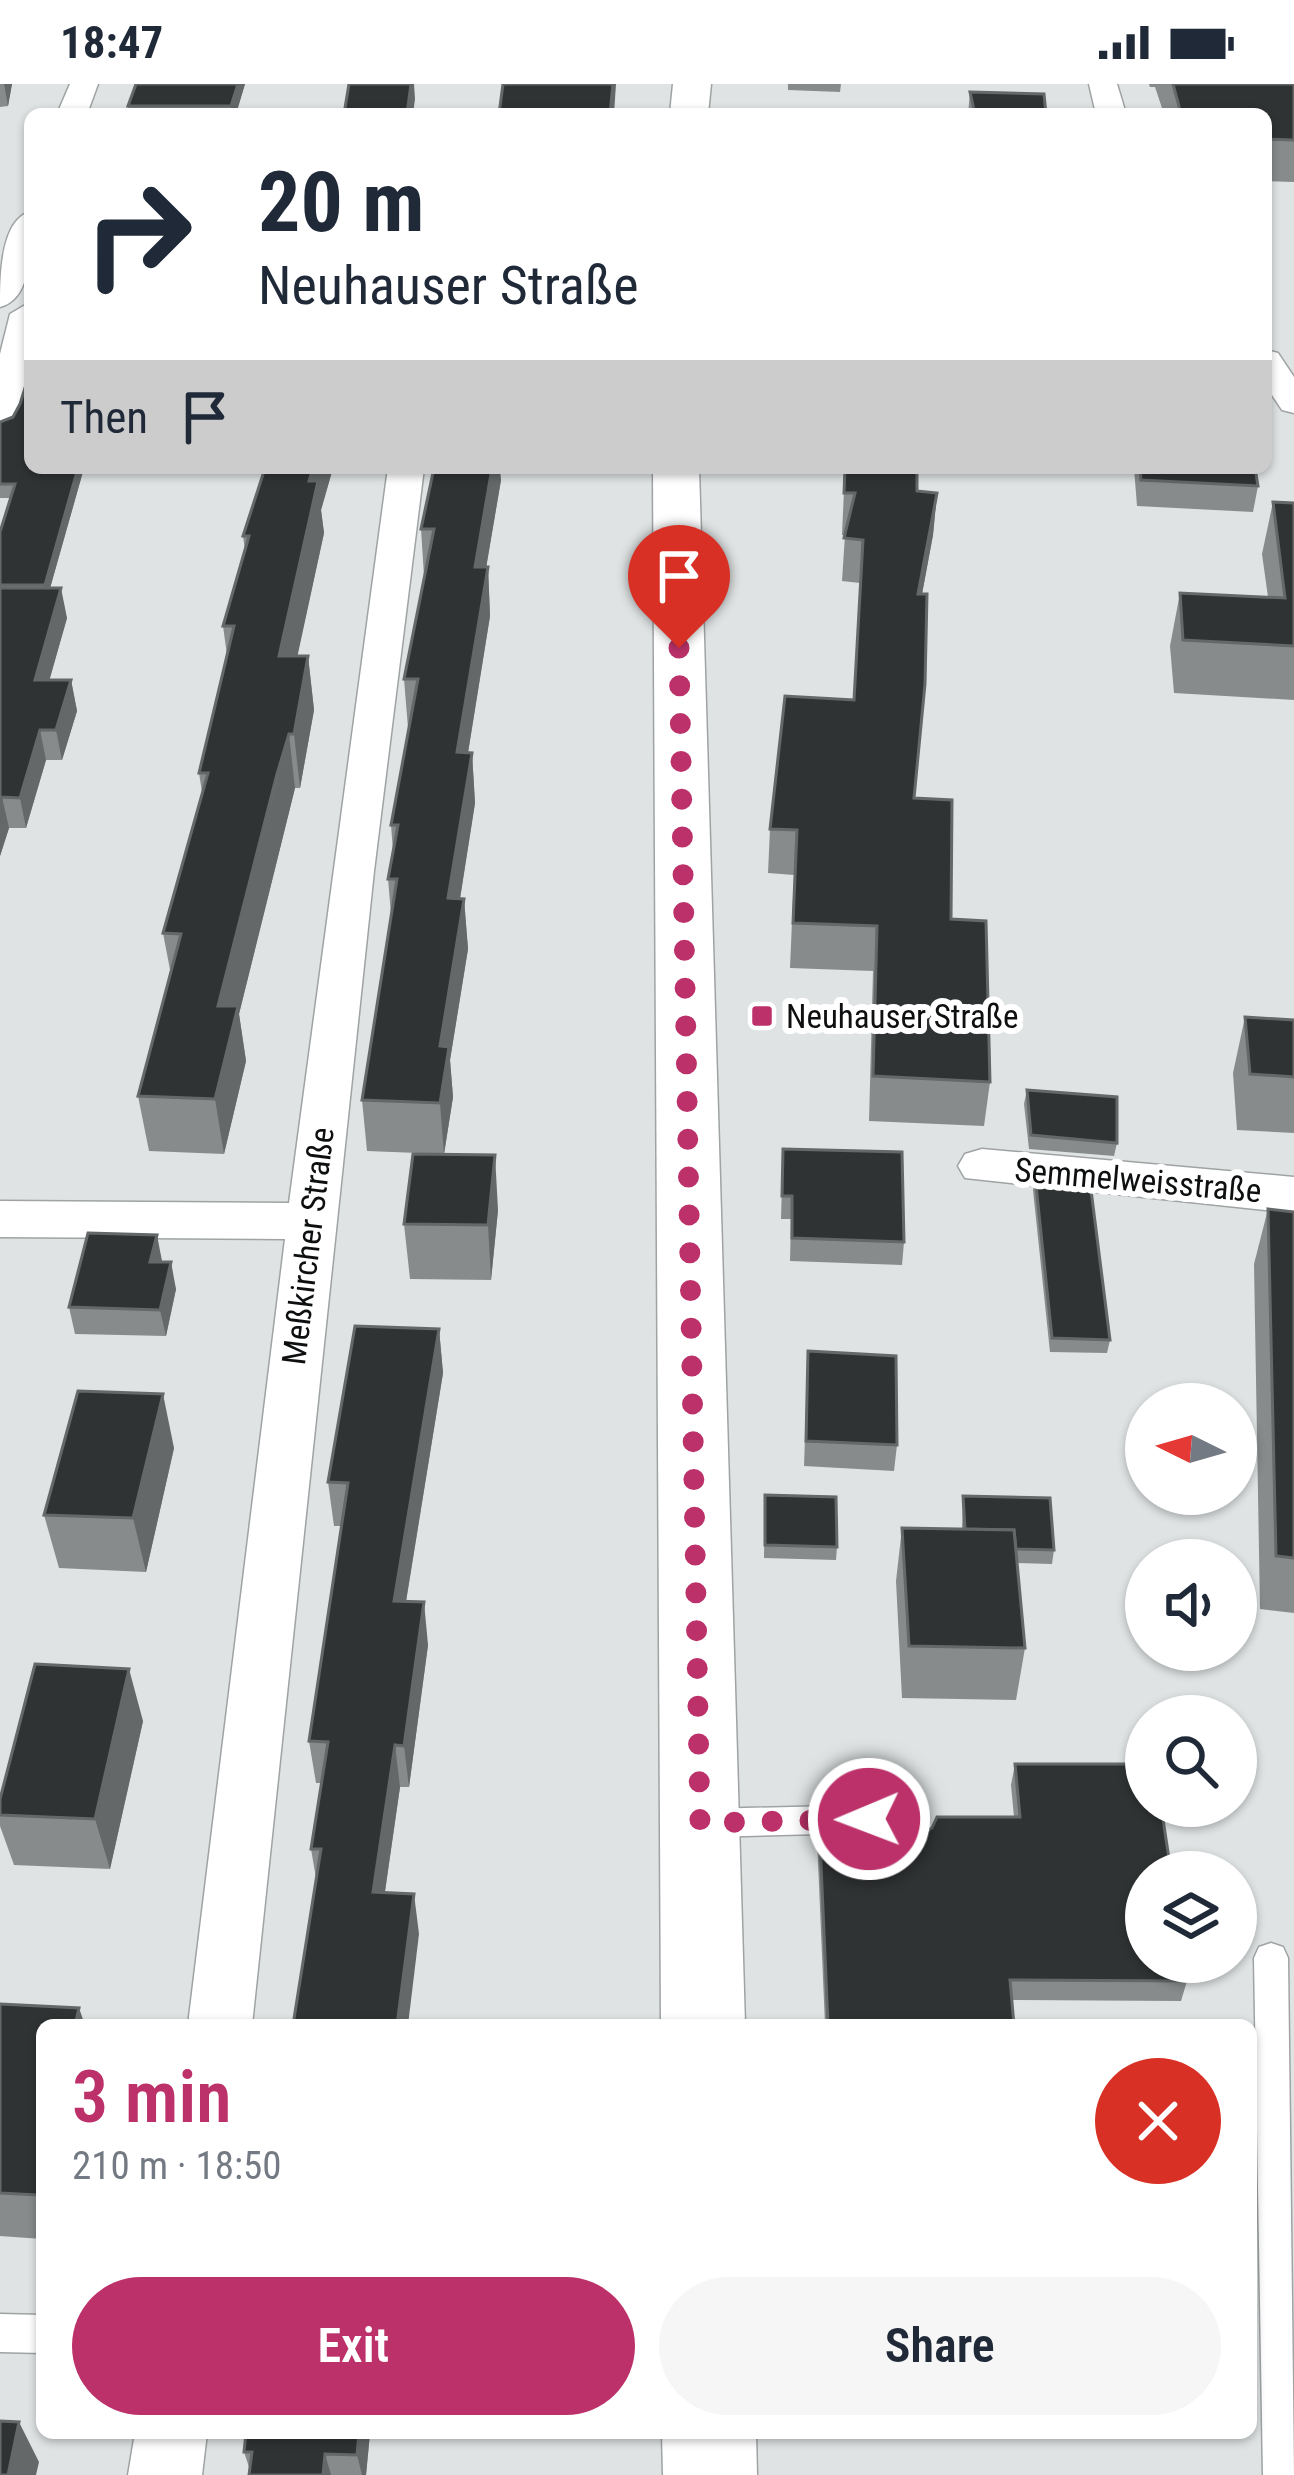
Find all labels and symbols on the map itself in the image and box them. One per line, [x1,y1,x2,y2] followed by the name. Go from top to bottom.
[628,525,730,648] pin
[786,997,1019,1036] place label: Neuhauser Straße
[749,1003,775,1029] marker: Neuhauser Straße
[274,1125,342,1367] street label: Meßkircher Straße
[1013,1150,1263,1210] street label: Semmelweisstraße
[1125,1383,1257,1515] north arrow
[806,1756,932,1882] position arrow

